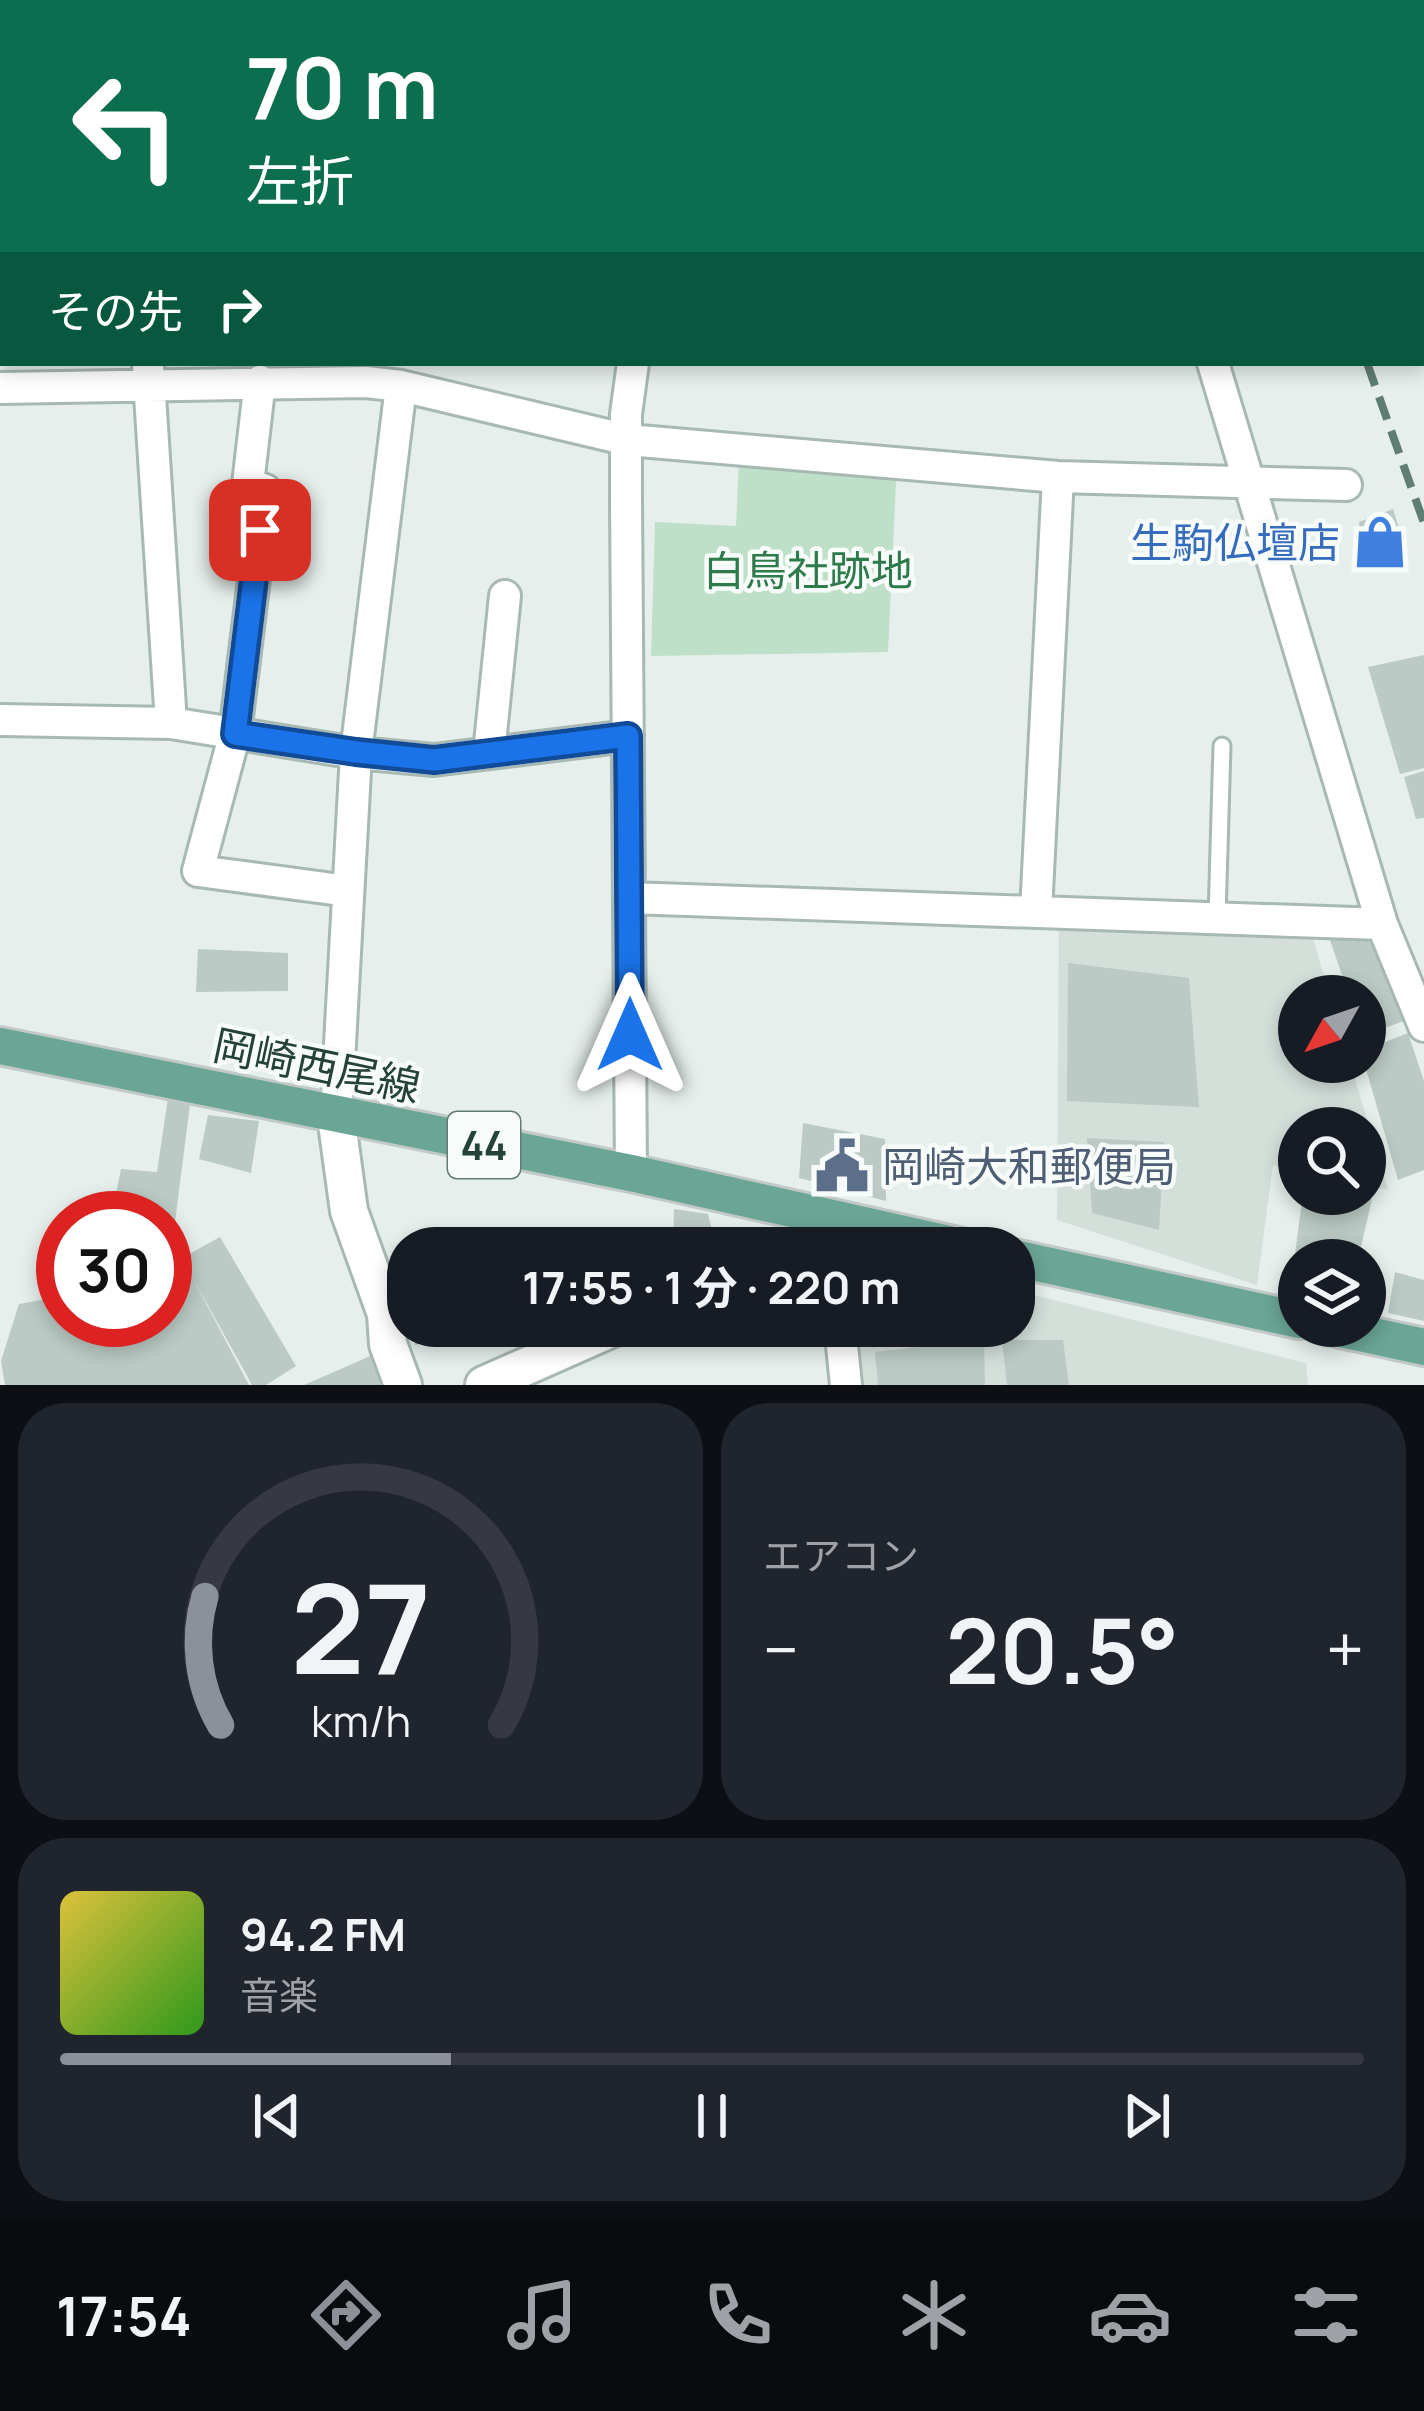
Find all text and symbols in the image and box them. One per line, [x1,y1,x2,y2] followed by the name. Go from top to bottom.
[246,29,438,144] text: 70 m
[48,48,204,204] icon: left
[246,143,354,217] text: 左折
[207,276,273,342] icon: right
[48,280,183,342] text: その先
[209,479,311,581] pin
[227,497,293,563] icon: arrive
[1130,513,1340,571] place label: 生駒仏壇店
[1351,513,1409,571] shop icon: 生駒仏壇店
[703,541,913,599] park label: 白鳥社跡地
[567,972,693,1098] position arrow
[1278,975,1386,1083] north arrow
[1278,975,1386,1347] map controls
[208,1015,426,1115] street label: 岡崎西尾線
[1278,1107,1386,1215] button: search
[448,1112,520,1178] road number: 44
[813,1137,871,1195] public building icon: 岡崎大和郵便局
[882,1137,1176,1195] place label: 岡崎大和郵便局
[36,1191,192,1347] speed limit sign: 30
[1278,1239,1386,1347] button: layers
[522,1256,900,1318] text: 17:55 · 1 分 · 220 m
[763,1528,919,1582] text: エアコン
[290,1541,431,1711] text: 27
[946,1588,1179,1711] text: 20.5°
[763,1604,799,1694] text: −
[1326,1604,1364,1694] text: +
[311,1690,410,1749] text: km/h
[240,1903,406,1965] text: 94.2 FM
[240,1968,318,2022] text: 音楽
[244,2083,310,2149] icon: previous
[679,2083,745,2149] icon: pause
[1114,2083,1180,2149] icon: next
[304,2273,388,2357] icon: directions
[500,2273,584,2357] icon: music
[696,2273,780,2357] icon: phone
[892,2273,976,2357] icon: climate
[1088,2273,1172,2357] icon: car
[1284,2273,1368,2357] icon: filters
[56,2278,192,2352] text: 17:54

